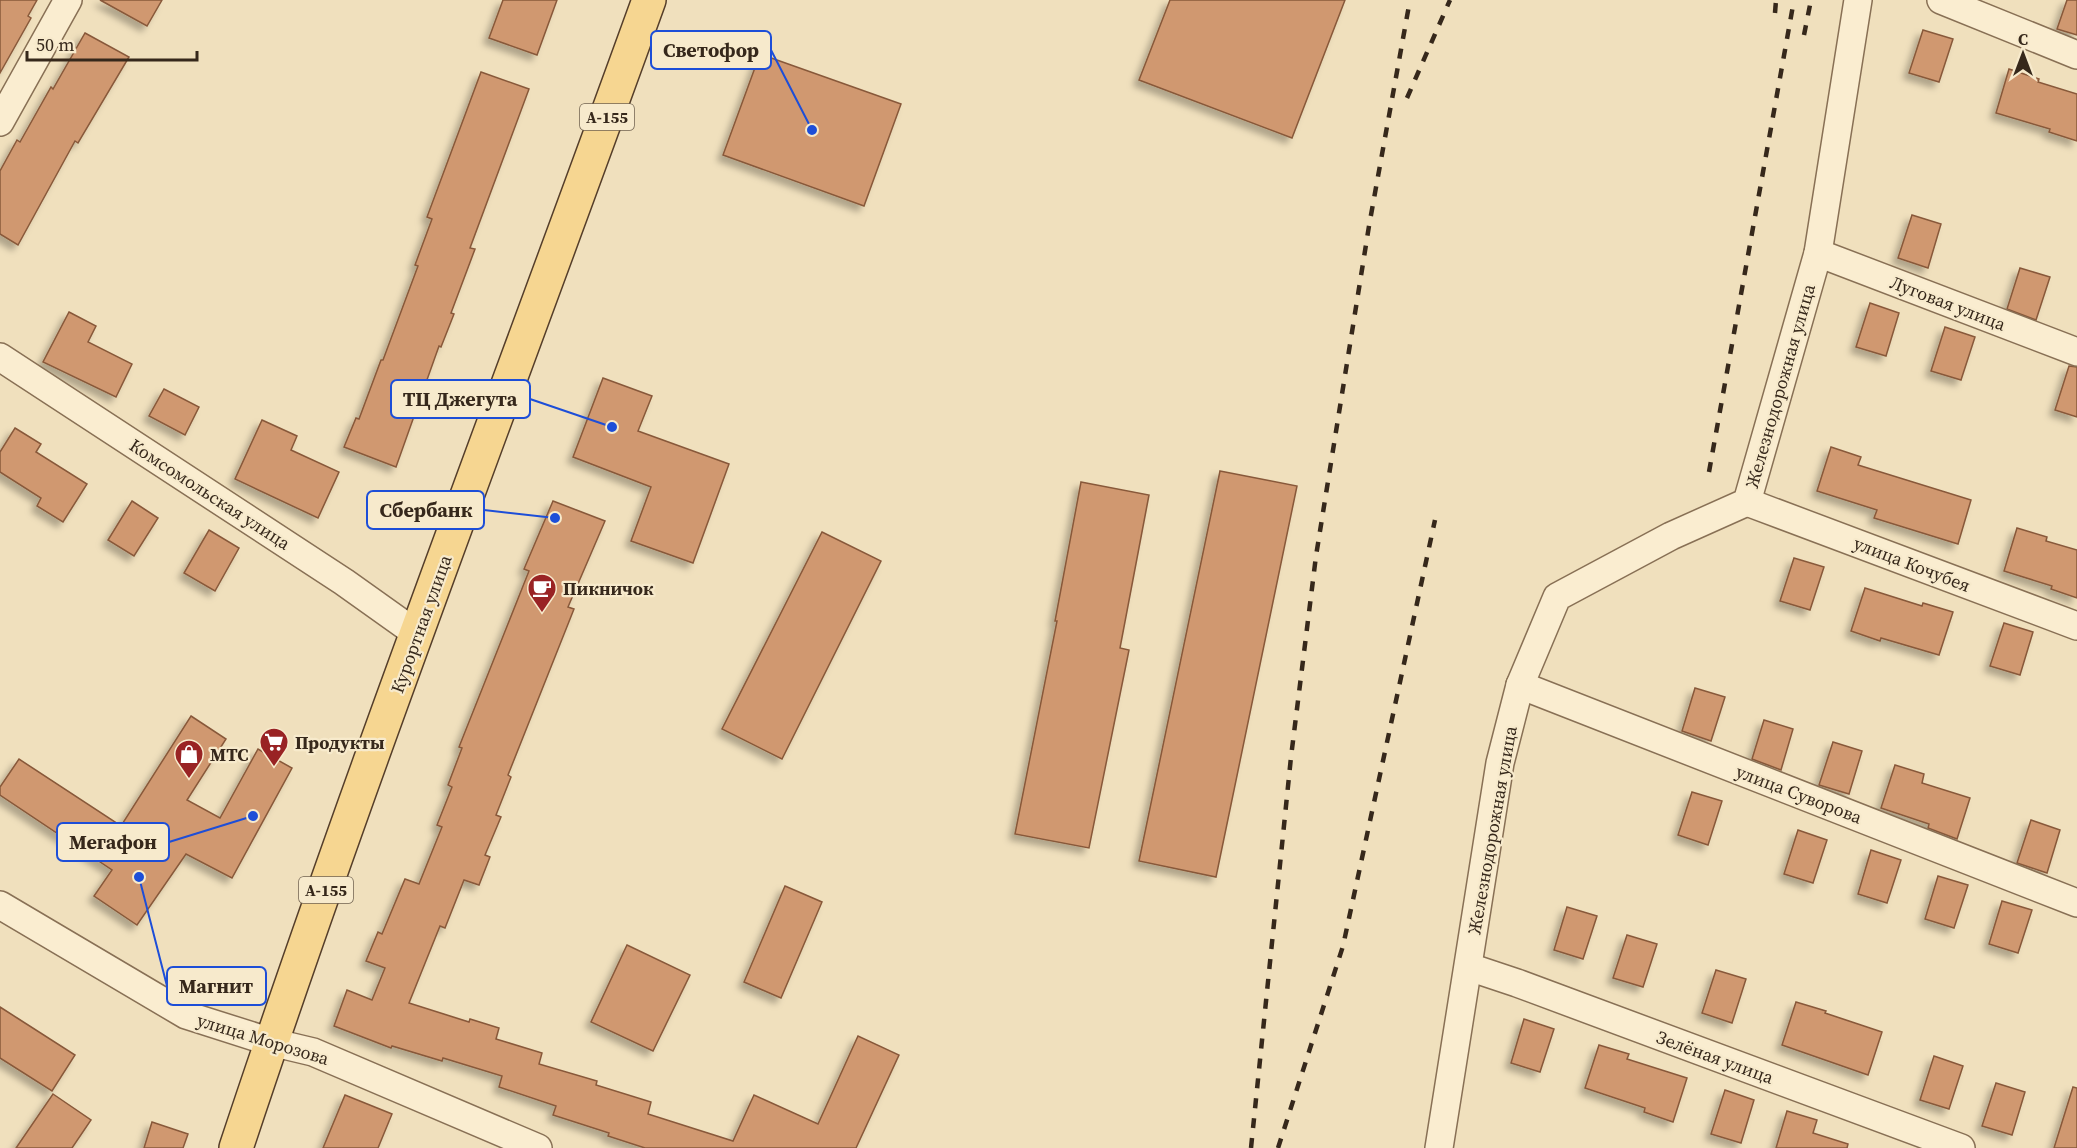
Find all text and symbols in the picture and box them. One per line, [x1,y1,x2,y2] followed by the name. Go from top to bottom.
[27,24,196,62] scale bar
[1993,24,2053,84] north arrow
[2018,28,2028,50] text: С
[651,31,771,69] callout: Светофор
[36,32,74,57] text: 50 m
[663,36,759,64] text: Светофор
[580,104,634,130] road number: А-155
[1887,269,2010,337] street label: Луговая улица
[1739,280,1821,491] street label: Железнодорожная улица
[391,380,530,418] callout: ТЦ Джегута
[403,385,518,413] text: ТЦ Джегута
[125,433,296,556] street label: Комсомольская улица
[367,491,484,529] callout: Сбербанк
[380,496,473,524] text: Сбербанк
[1850,530,1974,598] street label: улица Кочубея
[384,551,458,697] street label: Курортная улица
[526,572,558,614] cafe icon: Пикничок
[563,576,654,601] place label: Пикничок
[1461,723,1523,936] street label: Железнодорожная улица
[258,726,290,768] supermarket icon: Продукты
[295,730,385,755] place label: Продукты
[173,738,205,780] shop icon: МТС
[210,742,248,767] place label: МТС
[1732,758,1866,830] street label: улица Суворова
[57,823,169,861] callout: Мегафон
[69,828,157,856] text: Мегафон
[299,877,353,903] road number: А-155
[167,967,266,1005] callout: Магнит
[179,972,253,1000] text: Магнит
[194,1007,333,1071] street label: улица Морозова
[1653,1024,1778,1090] street label: Зелёная улица

